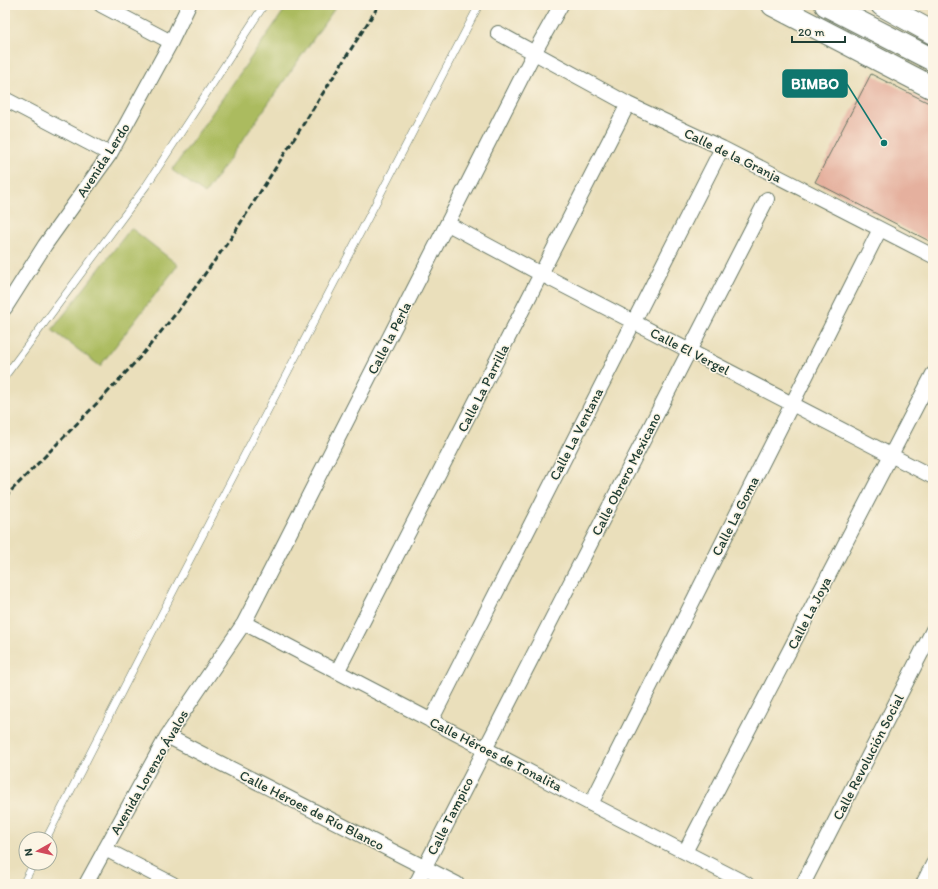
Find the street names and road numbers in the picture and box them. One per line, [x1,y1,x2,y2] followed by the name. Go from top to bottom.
[73,120,134,201] street label: Avenida Lerdo
[681,124,785,187] street label: Calle de la Granja
[364,299,415,377] street label: Calle la Perla
[647,324,732,379] street label: Calle El Vergel
[454,341,513,435] street label: Calle La Parrilla
[546,384,607,483] street label: Calle La Ventana
[588,410,665,539] street label: Calle Obrero Mexicano
[708,474,763,559] street label: Calle La Goma
[784,574,835,652] street label: Calle La Joya
[829,691,908,823] street label: Calle Revolución Social
[107,707,192,838] street label: Avenida Lorenzo Ávalos
[427,714,566,796] street label: Calle Héroes de Tonalita
[237,767,387,854] street label: Calle Héroes de Río Blanco
[423,774,477,858] street label: Calle Tampico

